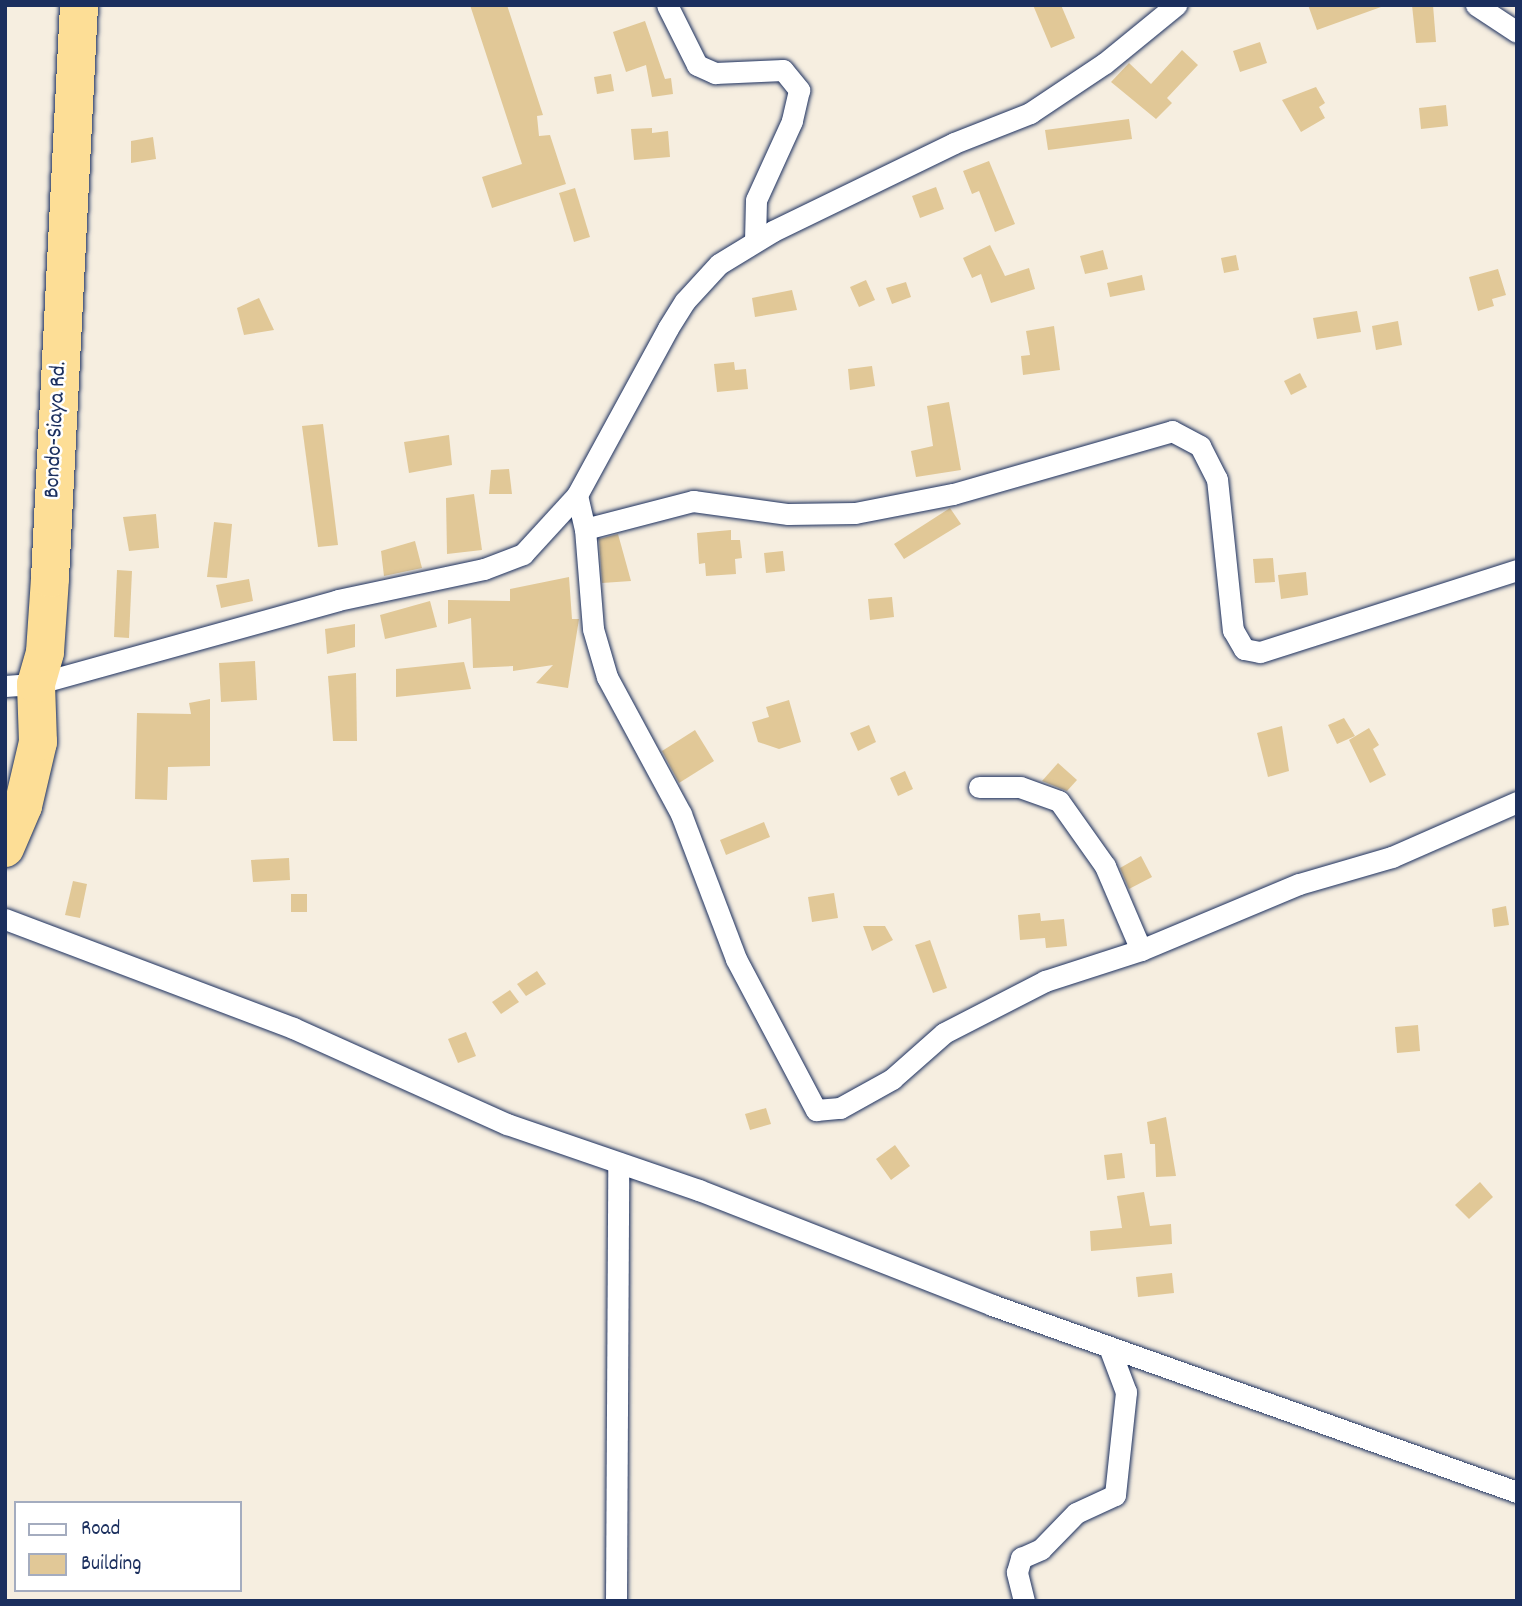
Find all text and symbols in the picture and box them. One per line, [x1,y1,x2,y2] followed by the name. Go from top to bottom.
[40,361,74,499] street label: Bondo-Siaya Rd.
[14,1501,242,1592] legend
[81,1515,120,1545] text: Road
[81,1550,141,1580] text: Building

